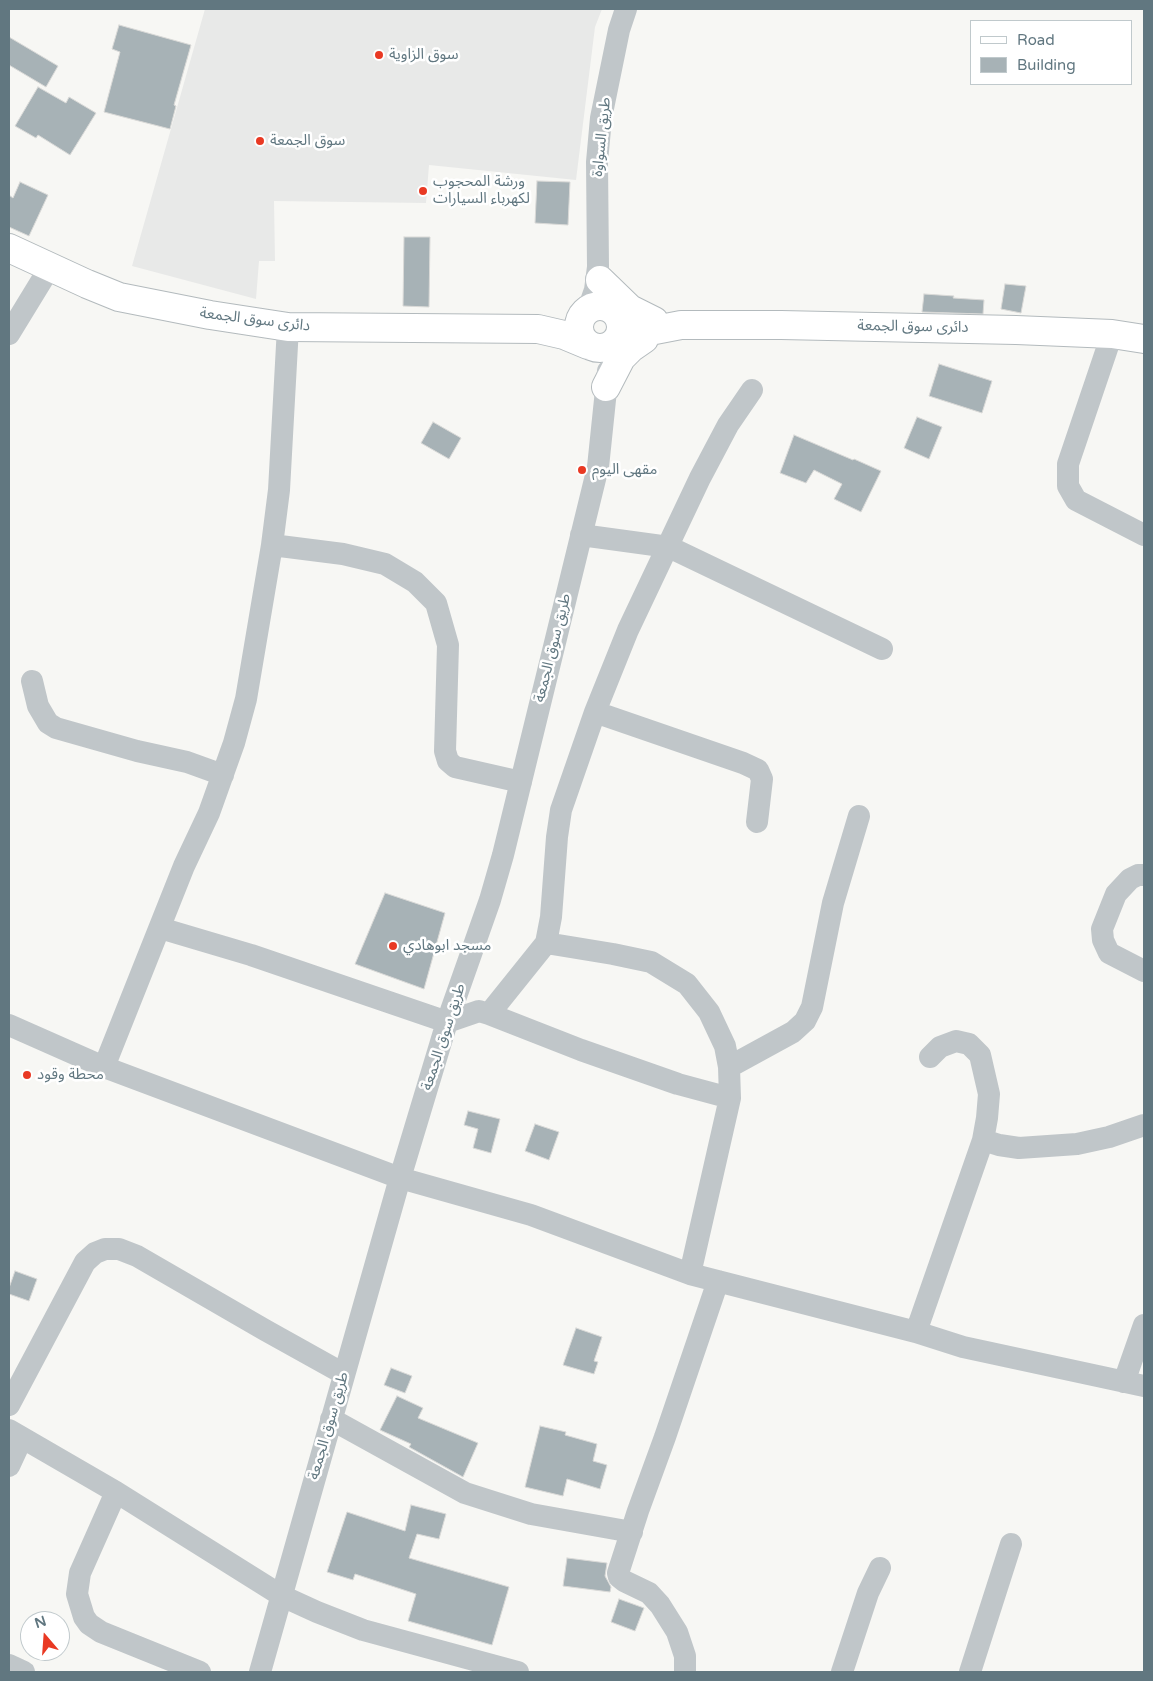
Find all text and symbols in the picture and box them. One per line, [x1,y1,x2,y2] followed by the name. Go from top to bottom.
[970,20,1133,85] legend
[1017,31,1055,49] text: Road
[389,46,458,64] place label: سوق الزاوية
[373,49,385,61] marker: سوق الزاوية
[1017,56,1076,74] text: Building
[589,96,615,178] street label: طريق السواوة
[270,132,345,150] place label: سوق الجمعة
[254,135,266,147] marker: سوق الجمعة
[433,173,530,208] place label: ورشة المحجوب لكهرباء السيارات
[417,185,429,197] marker: ورشة المحجوب لكهرباء السيارات
[199,304,311,336] street label: دائرى سوق الجمعة
[857,317,969,337] street label: دائرى سوق الجمعة
[592,461,657,479] place label: مقهى اليوم
[576,464,588,476] marker: مقهى اليوم
[531,592,575,704] street label: طريق سوق الجمعة
[403,937,491,955] place label: مسجد ابوهادي
[387,940,399,952] marker: مسجد ابوهادي
[418,981,470,1093] street label: طريق سوق الجمعة
[37,1066,104,1084] place label: محطة وقود
[21,1069,33,1081] marker: محطة وقود
[305,1370,353,1482] street label: طريق سوق الجمعة
[20,1611,70,1661] north arrow
[33,1612,48,1632] text: N

